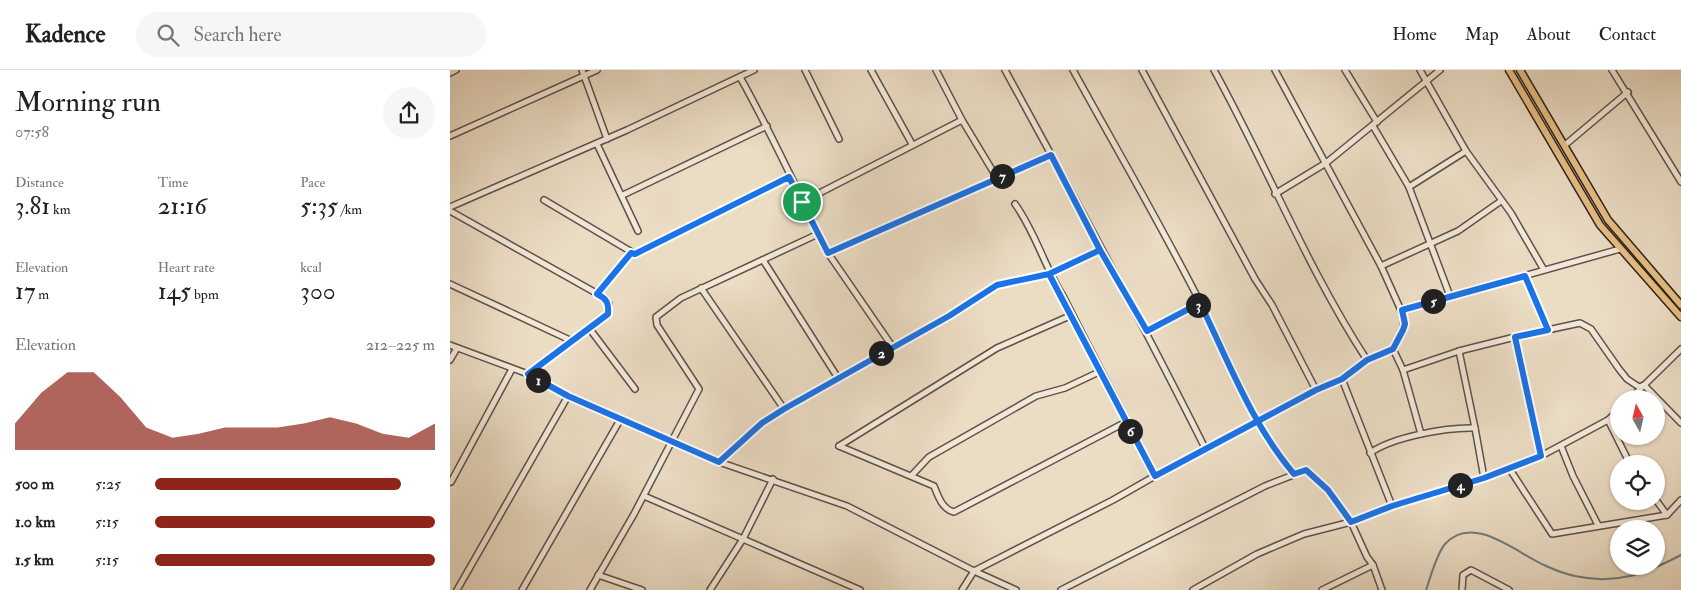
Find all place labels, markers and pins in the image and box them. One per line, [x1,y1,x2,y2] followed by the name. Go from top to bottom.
[990,164,1014,188] pin: 7
[781,181,823,223] pin
[1420,288,1446,314] pin: 5
[1186,292,1210,318] pin: 3
[868,340,894,366] pin: 2
[526,368,550,392] pin: 1
[1118,418,1142,444] pin: 6
[1448,472,1472,498] pin: 4

